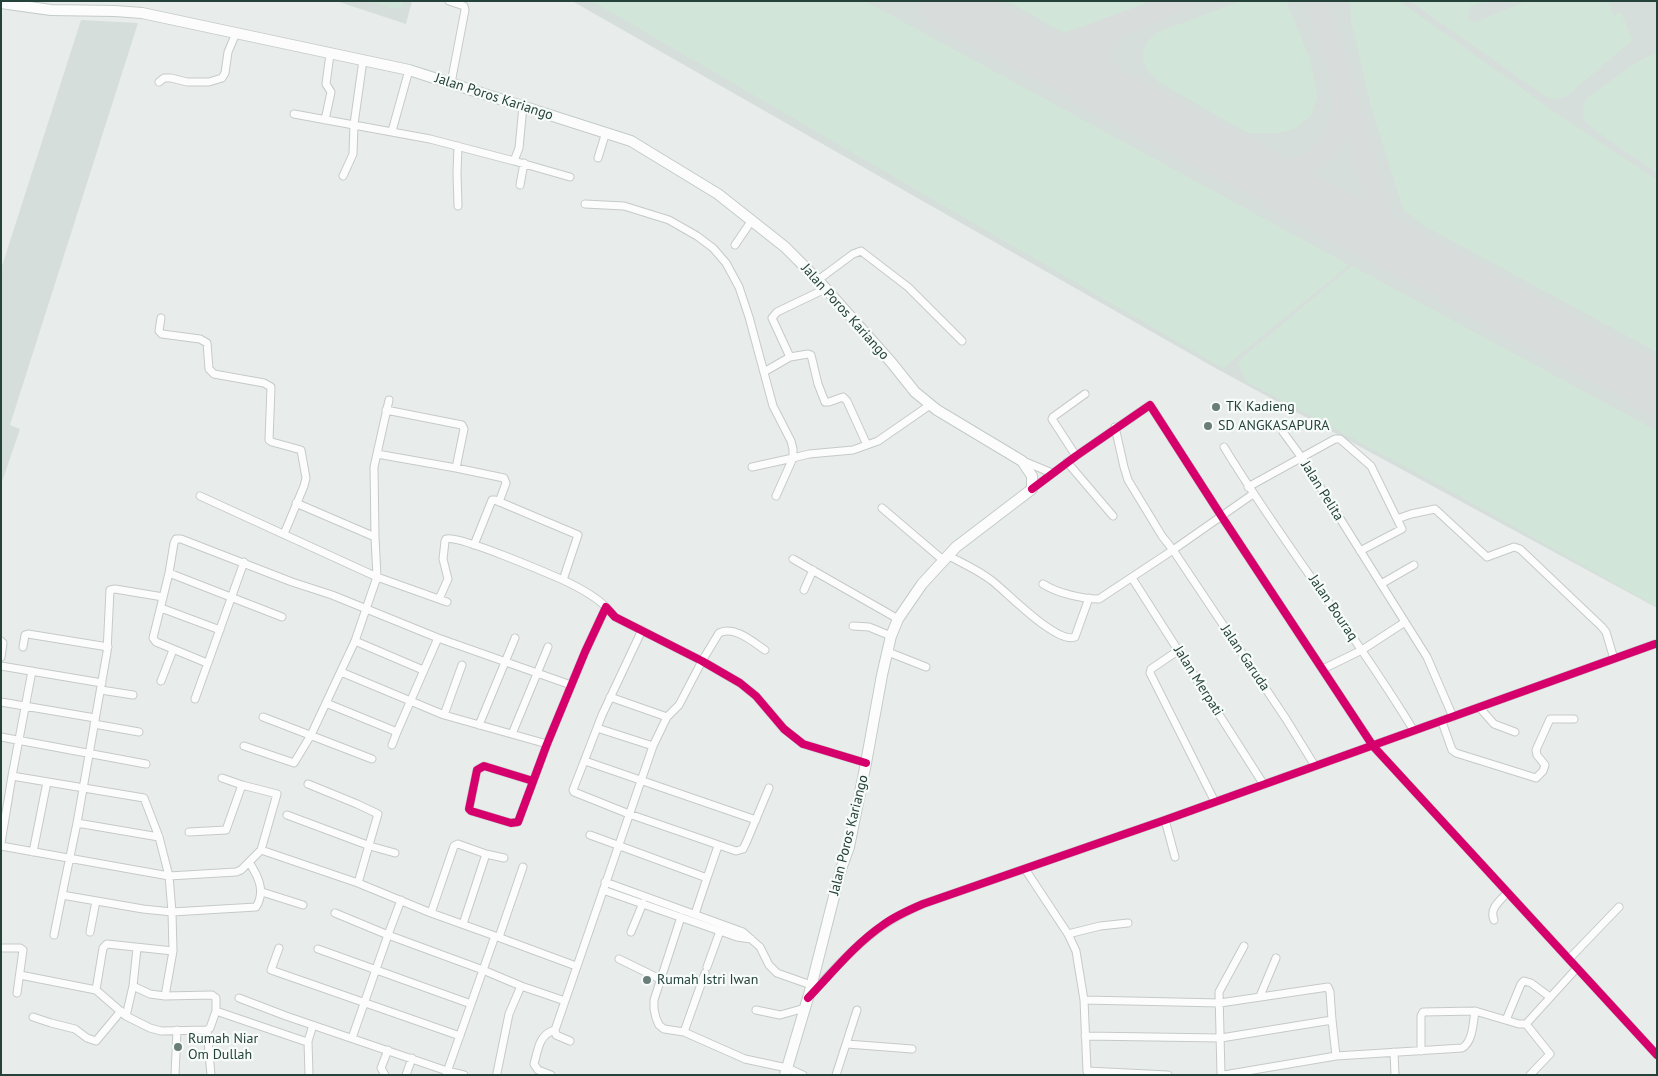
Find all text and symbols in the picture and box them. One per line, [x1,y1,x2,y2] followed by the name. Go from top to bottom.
[433,70,555,124] street label: Jalan Poros Kariango
[797,261,893,363] street label: Jalan Poros Kariango
[1226,399,1295,415] place label: TK Kadieng
[1210,401,1222,413] marker: TK Kadieng
[1218,418,1330,434] place label: SD ANGKASAPURA
[1202,420,1214,432] marker: SD ANGKASAPURA
[1297,458,1347,524] street label: Jalan Pelita
[1305,572,1361,644] street label: Jalan Bouraq
[1217,622,1273,694] street label: Jalan Garuda
[1170,643,1226,719] street label: Jalan Merpati
[826,773,872,897] street label: Jalan Poros Kariango
[657,972,758,988] place label: Rumah Istri Iwan
[641,974,653,986] marker: Rumah Istri Iwan
[188,1031,258,1064] place label: Rumah Niar Om Dullah
[172,1041,184,1053] marker: Rumah Niar Om Dullah

